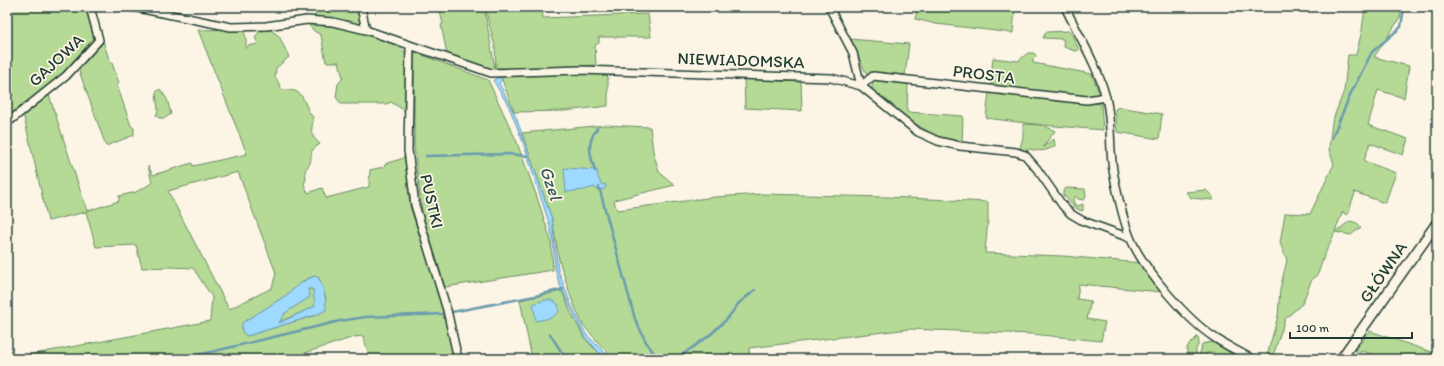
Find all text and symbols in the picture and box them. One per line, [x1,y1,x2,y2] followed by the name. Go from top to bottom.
[24,29,88,91] street label: GAJOWA
[677,48,805,72] street label: NIEWIADOMSKA
[952,60,1016,88] street label: PROSTA
[535,163,568,205] water label: Gzel
[416,172,448,230] street label: PUSTKI
[1355,238,1411,306] street label: GŁÓWNA
[1290,314,1412,340] scale bar
[1296,321,1329,335] text: 100 m

